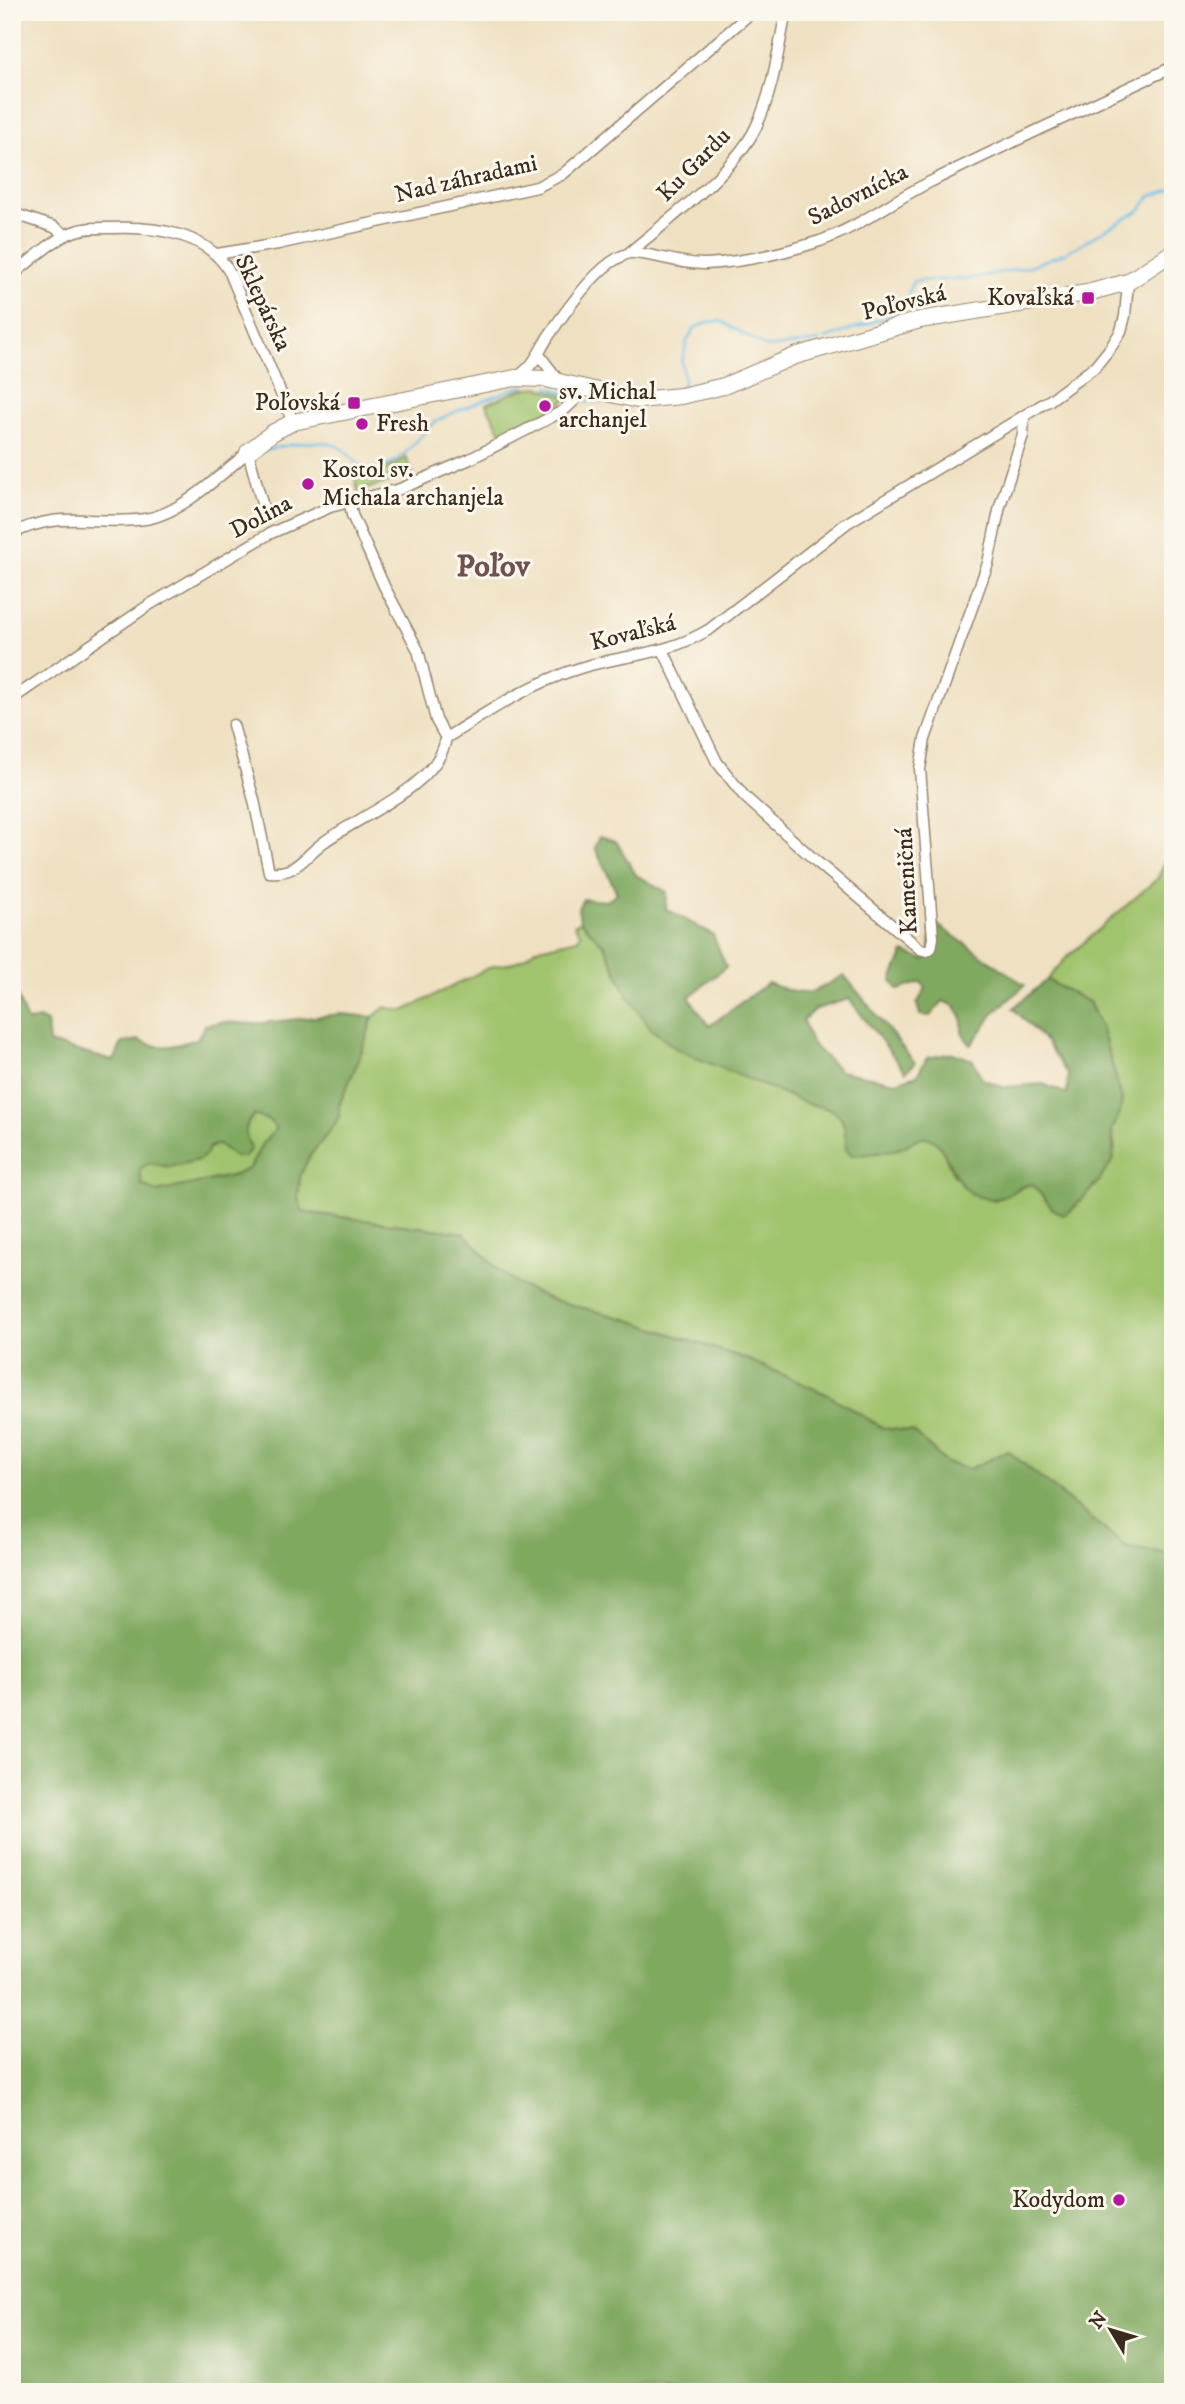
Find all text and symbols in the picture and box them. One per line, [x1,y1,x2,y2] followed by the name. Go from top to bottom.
[651,122,737,208] street label: Ku Gardu
[392,148,540,210] street label: Nad záhradami
[803,157,914,233] street label: Sadovnícka
[228,250,299,357] street label: Sklepárska
[859,278,950,328] street label: Poľovská
[987,283,1075,313] place label: Kovaľská
[1080,290,1096,306] marker: Kovaľská
[559,377,657,435] place label: sv. Michal archanjel
[255,388,341,418] place label: Poľovská
[346,395,362,411] marker: Poľovská
[537,398,553,414] marker: sv. Michal archanjel
[376,409,429,439] place label: Fresh
[354,416,370,432] marker: Fresh
[322,455,504,513] place label: Kostol sv. Michala archanjela
[300,476,316,492] marker: Kostol sv. Michala archanjela
[225,488,298,546] street label: Dolina
[456,547,531,587] district label: Poľov
[587,608,680,658] street label: Kovaľská
[889,826,925,935] street label: Kameničná
[1012,2185,1105,2215] place label: Kodydom
[1111,2192,1127,2208] marker: Kodydom
[1076,2296,1146,2366] north arrow
[1085,2307,1113,2334] text: N

